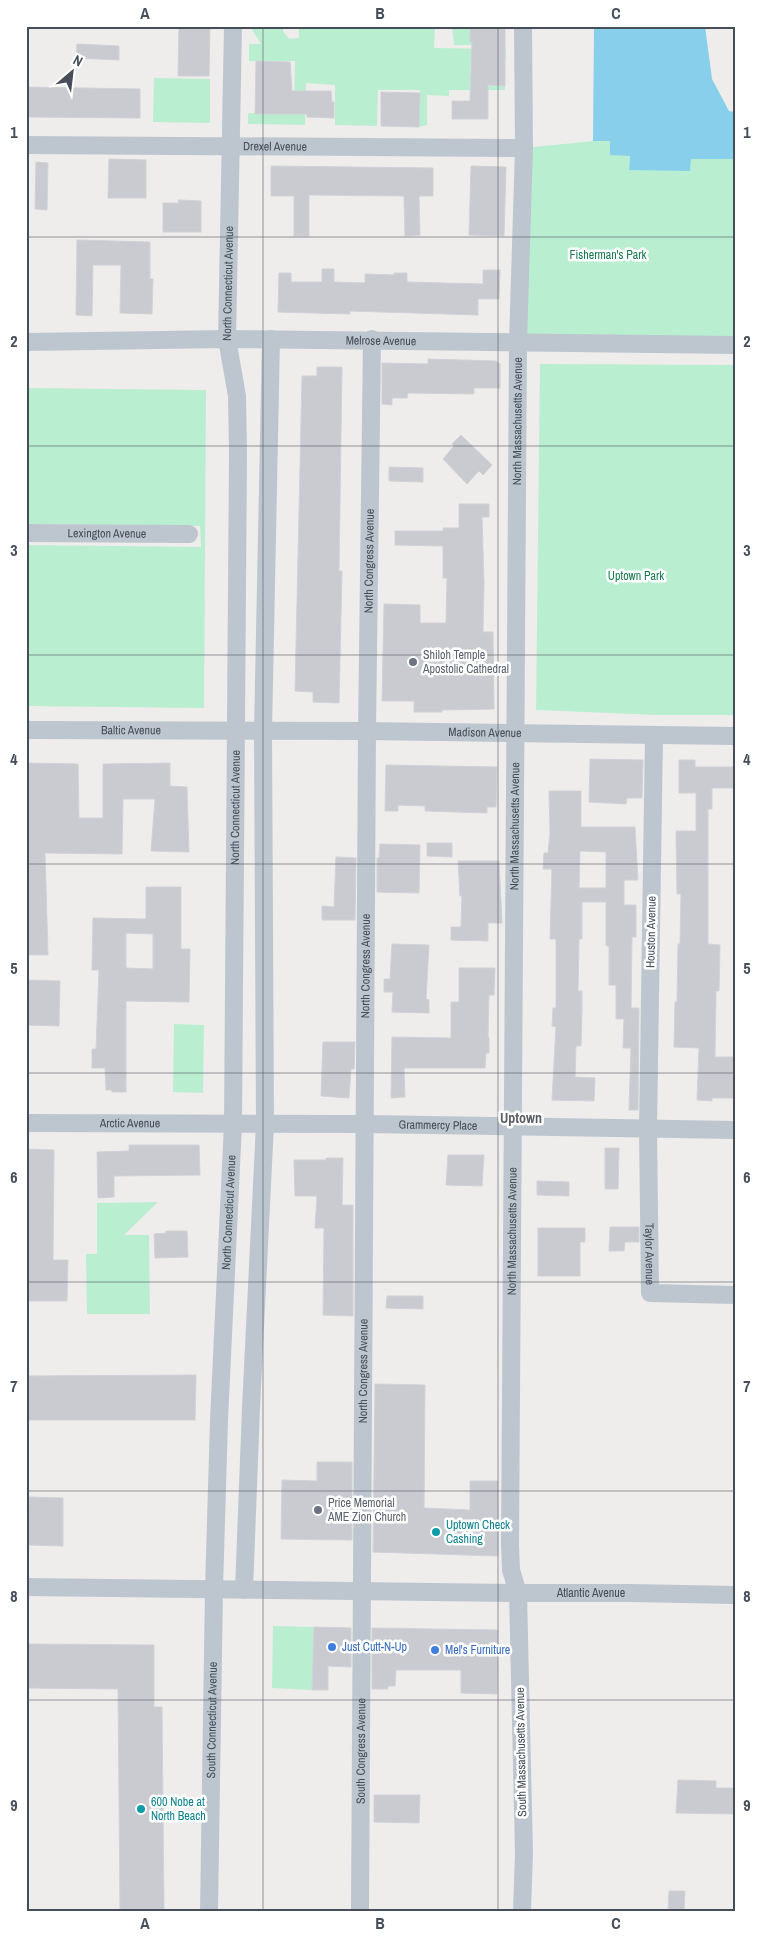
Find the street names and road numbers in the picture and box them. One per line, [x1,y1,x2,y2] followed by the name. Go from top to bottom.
[243,138,307,155] street label: Drexel Avenue
[219,226,237,341] street label: North Connecticut Avenue
[346,332,416,349] street label: Melrose Avenue
[509,357,526,485] street label: North Massachusetts Avenue
[361,509,378,613] street label: North Congress Avenue
[68,525,146,542] street label: Lexington Avenue
[101,722,161,738] street label: Baltic Avenue
[448,724,522,741] street label: Madison Avenue
[227,750,244,865] street label: North Connecticut Avenue
[506,762,523,890] street label: North Massachusetts Avenue
[642,896,660,968] street label: Houston Avenue
[357,914,374,1018] street label: North Congress Avenue
[99,1115,160,1131] street label: Arctic Avenue
[398,1117,478,1134] street label: Grammercy Place
[218,1155,240,1270] street label: North Connecticut Avenue
[504,1167,521,1295] street label: North Massachusetts Avenue
[641,1223,658,1285] street label: Taylor Avenue
[355,1319,372,1423] street label: North Congress Avenue
[556,1585,625,1601] street label: Atlantic Avenue
[203,1662,221,1778] street label: South Connecticut Avenue
[512,1687,530,1817] street label: South Massachusetts Avenue
[353,1698,369,1804] street label: South Congress Avenue

